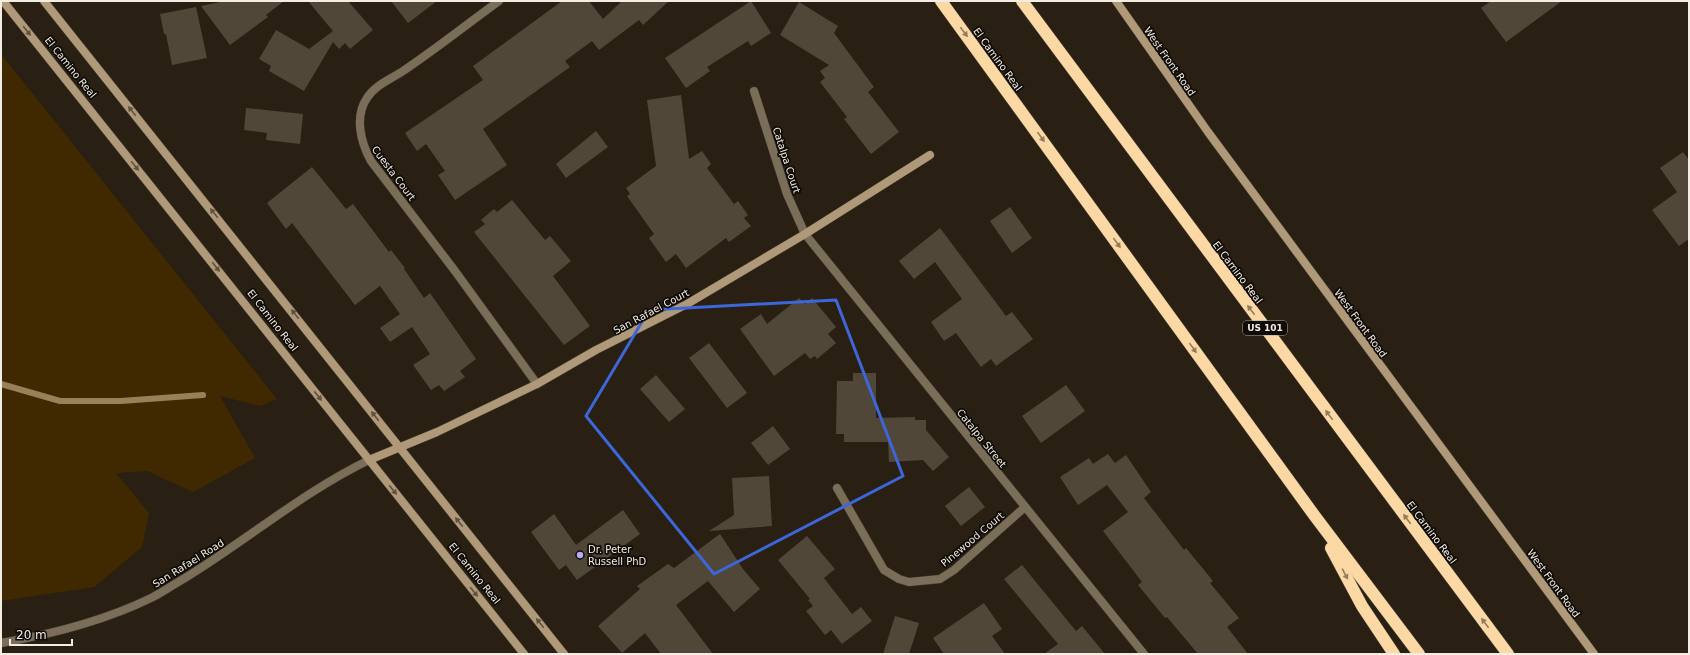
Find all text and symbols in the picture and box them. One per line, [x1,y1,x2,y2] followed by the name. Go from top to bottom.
[1142,25,1197,98] street label: West Front Road
[23,26,32,37] one-way arrow
[971,26,1024,93] street label: El Camino Real
[960,27,968,38] one-way arrow
[43,35,99,100] street label: El Camino Real
[128,106,137,117] one-way arrow
[771,126,802,195] street label: Catalpa Court
[1036,132,1045,143] one-way arrow
[370,144,418,203] street label: Cuesta Court
[131,160,139,171] one-way arrow
[209,207,218,218] one-way arrow
[1113,237,1121,248] one-way arrow
[1211,239,1265,306] street label: El Camino Real
[212,262,220,273] one-way arrow
[245,287,300,353] street label: El Camino Real
[612,287,691,336] street label: San Rafael Court
[1332,287,1389,359] street label: West Front Road
[1248,305,1256,315] one-way arrow
[291,309,299,320] one-way arrow
[1243,321,1287,335] road number: US 101
[1189,343,1197,353] one-way arrow
[313,391,322,402] one-way arrow
[955,407,1009,470] street label: Catalpa Street
[1325,409,1333,420] one-way arrow
[371,411,380,422] one-way arrow
[389,485,397,496] one-way arrow
[1405,499,1459,566] street label: El Camino Real
[939,510,1006,569] street label: Pinewood Court
[1403,513,1411,524] one-way arrow
[455,516,463,527] one-way arrow
[151,537,226,590] street label: San Rafael Road
[447,541,503,606] street label: El Camino Real
[588,544,647,567] place label: Dr. Peter Russell PhD
[1525,547,1582,619] street label: West Front Road
[575,550,585,560] marker: Dr. Peter Russell PhD
[1342,568,1349,580] one-way arrow
[470,587,479,597] one-way arrow
[1480,617,1489,628] one-way arrow
[535,618,544,629] one-way arrow
[10,621,72,647] scale bar
[16,628,47,642] text: 20 m

